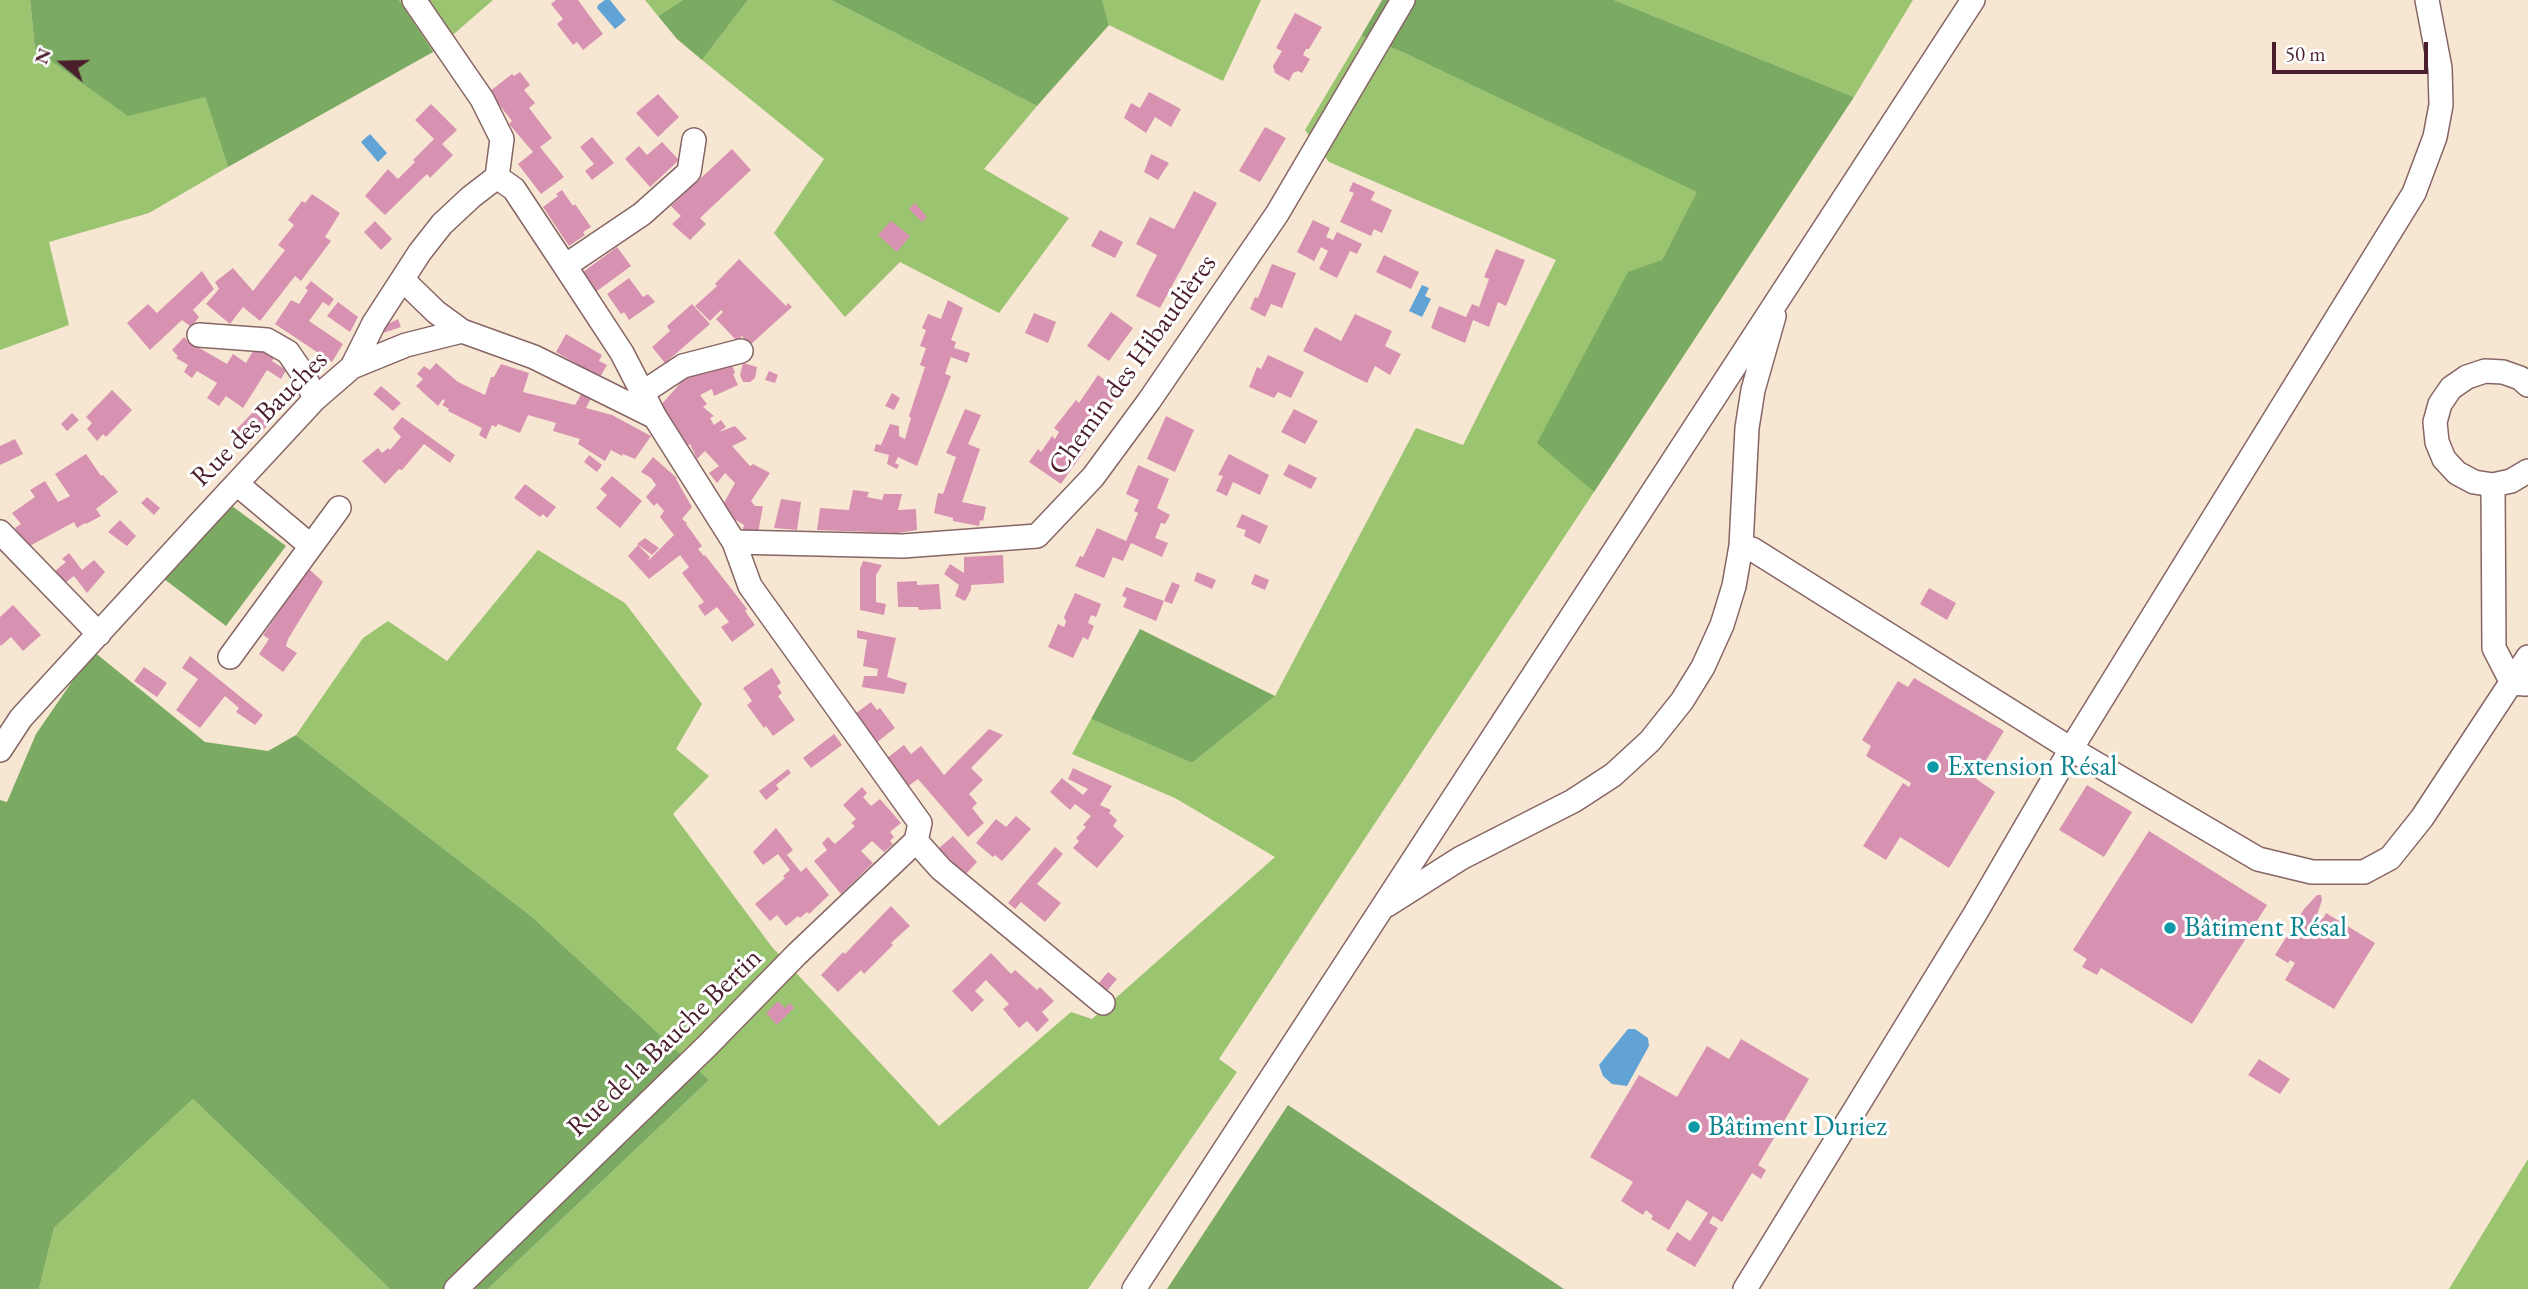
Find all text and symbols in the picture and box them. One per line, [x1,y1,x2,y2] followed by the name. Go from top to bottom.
[28,28,98,98] north arrow
[2276,28,2432,72] scale bar
[2285,40,2326,67] text: 50 m
[28,45,57,67] text: N
[1042,248,1224,482] street label: Chemin des Hibaudières
[185,344,335,494] street label: Rue des Bauches
[1947,750,2117,784] place label: Extension Résal
[1925,759,1941,775] marker: Extension Résal
[2184,911,2347,945] place label: Bâtiment Résal
[2162,920,2178,936] marker: Bâtiment Résal
[561,942,769,1144] street label: Rue de la Bauche Bertin
[1708,1110,1887,1144] place label: Bâtiment Duriez
[1686,1119,1702,1135] marker: Bâtiment Duriez

